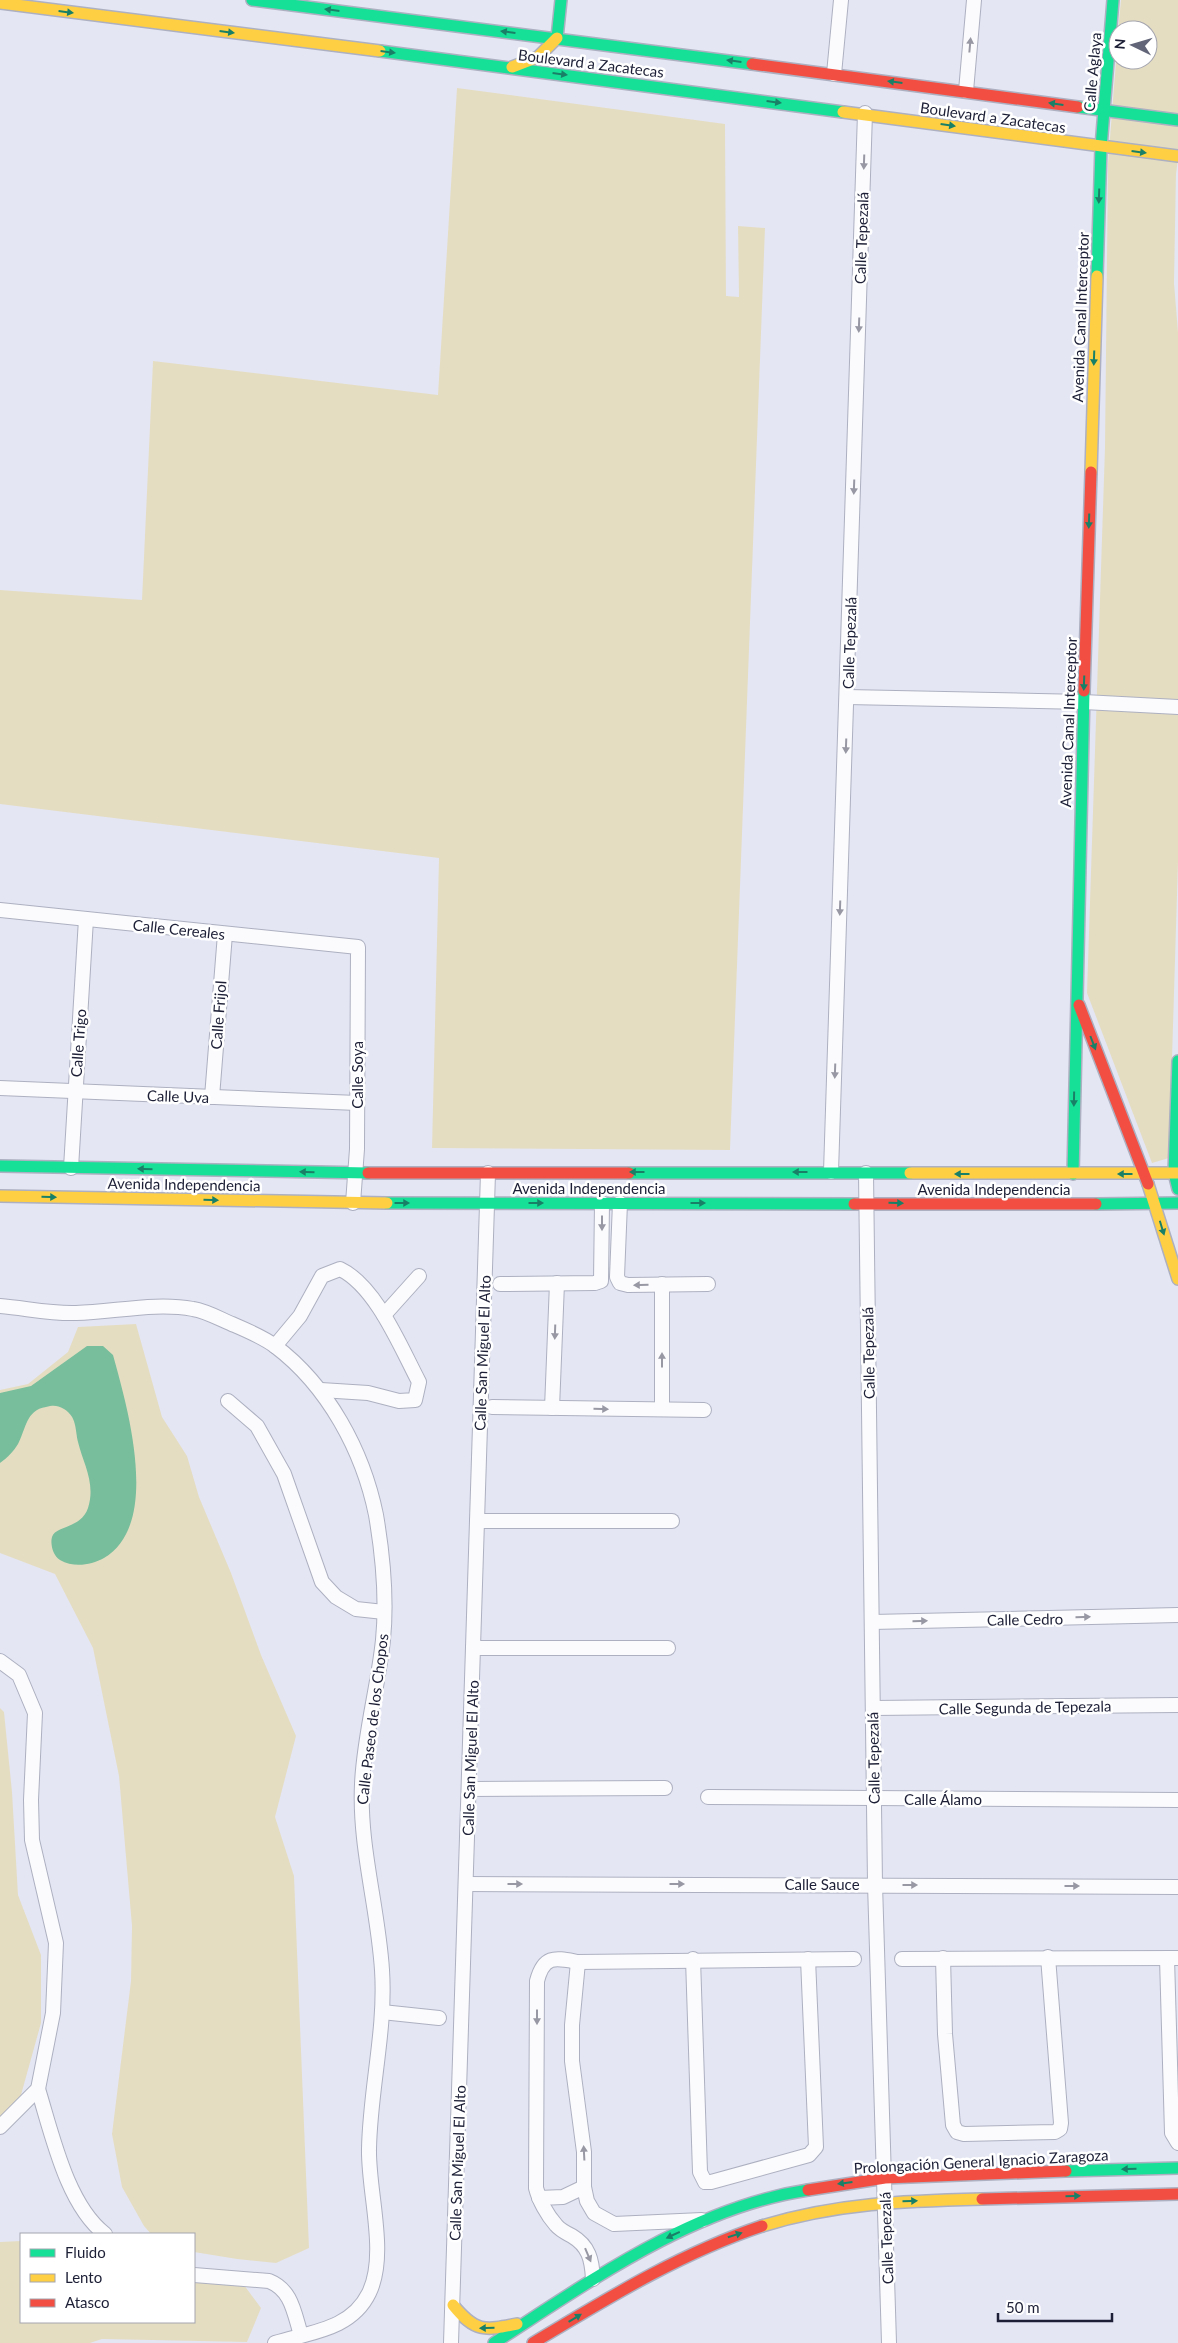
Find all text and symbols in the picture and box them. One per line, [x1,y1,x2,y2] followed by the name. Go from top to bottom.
[324,6,340,14] one-way arrow
[58,8,74,16] one-way arrow
[1108,20,1158,70] north arrow
[219,28,235,36] one-way arrow
[500,28,516,36] one-way arrow
[1080,32,1104,112] street label: Calle Aglaya
[966,37,974,53] one-way arrow
[1111,38,1128,50] text: N
[517,45,665,81] street label: Boulevard a Zacatecas
[381,48,397,56] one-way arrow
[726,57,742,65] one-way arrow
[553,70,569,78] one-way arrow
[887,78,903,86] one-way arrow
[766,98,782,106] one-way arrow
[919,98,1067,136] street label: Boulevard a Zacatecas
[1048,100,1064,108] one-way arrow
[941,122,957,130] one-way arrow
[1132,148,1148,156] one-way arrow
[860,154,868,170] one-way arrow
[1095,188,1103,204] one-way arrow
[850,192,872,284] street label: Calle Tepezalá
[1068,231,1092,403] street label: Avenida Canal Interceptor
[855,317,863,333] one-way arrow
[1090,350,1098,366] one-way arrow
[849,479,857,495] one-way arrow
[1085,513,1093,529] one-way arrow
[838,597,860,689] street label: Calle Tepezalá
[1056,636,1080,808] street label: Avenida Canal Interceptor
[1080,675,1088,691] one-way arrow
[841,738,849,754] one-way arrow
[836,901,844,917] one-way arrow
[132,915,226,943] street label: Calle Cereales
[207,980,229,1050] street label: Calle Frijol
[67,1008,89,1078] street label: Calle Trigo
[1090,1036,1098,1050] one-way arrow
[348,1041,366,1109] street label: Calle Soya
[831,1063,839,1079] one-way arrow
[147,1086,209,1106] street label: Calle Uva
[1070,1091,1078,1107] one-way arrow
[137,1165,153,1173] one-way arrow
[299,1168,315,1176] one-way arrow
[629,1168,645,1176] one-way arrow
[792,1168,808,1176] one-way arrow
[954,1169,970,1177] one-way arrow
[1117,1170,1133,1178] one-way arrow
[107,1174,261,1194] street label: Avenida Independencia
[512,1179,666,1197] street label: Avenida Independencia
[917,1180,1071,1198] street label: Avenida Independencia
[41,1193,57,1201] one-way arrow
[203,1196,219,1204] one-way arrow
[394,1199,410,1207] one-way arrow
[528,1199,544,1207] one-way arrow
[690,1199,706,1207] one-way arrow
[888,1199,904,1207] one-way arrow
[598,1216,606,1232] one-way arrow
[1158,1221,1166,1236] one-way arrow
[470,1275,494,1431] street label: Calle San Miguel El Alto
[633,1281,649,1289] one-way arrow
[858,1307,878,1399] street label: Calle Tepezalá
[551,1324,559,1340] one-way arrow
[658,1352,666,1368] one-way arrow
[593,1405,609,1413] one-way arrow
[987,1609,1063,1629] street label: Calle Cedro
[1075,1613,1091,1621] one-way arrow
[913,1617,929,1625] one-way arrow
[353,1632,391,1806] street label: Calle Paseo de los Chopos
[458,1680,482,1836] street label: Calle San Miguel El Alto
[938,1696,1112,1718] street label: Calle Segunda de Tepezala
[863,1712,883,1804] street label: Calle Tepezalá
[904,1790,982,1808] street label: Calle Álamo
[784,1875,860,1893] street label: Calle Sauce
[507,1880,523,1888] one-way arrow
[669,1880,685,1888] one-way arrow
[902,1881,918,1889] one-way arrow
[1064,1882,1080,1890] one-way arrow
[533,2009,541,2025] one-way arrow
[445,2085,469,2241] street label: Calle San Miguel El Alto
[579,2145,587,2161] one-way arrow
[853,2145,1109,2177] street label: Prolongación General Ignacio Zaragoza
[1121,2166,1137,2174] one-way arrow
[836,2179,852,2187] one-way arrow
[875,2192,897,2284] street label: Calle Tepezalá
[1065,2192,1081,2200] one-way arrow
[903,2197,919,2205] one-way arrow
[666,2231,680,2239] one-way arrow
[727,2231,742,2239] one-way arrow
[20,2233,195,2323] legend
[65,2243,106,2261] text: Fluido
[585,2248,593,2262] one-way arrow
[65,2268,102,2286] text: Lento
[998,2290,1112,2322] scale bar
[65,2293,110,2311] text: Atasco
[1006,2298,1040,2316] text: 50 m
[569,2313,582,2322] one-way arrow
[479,2324,495,2332] one-way arrow

